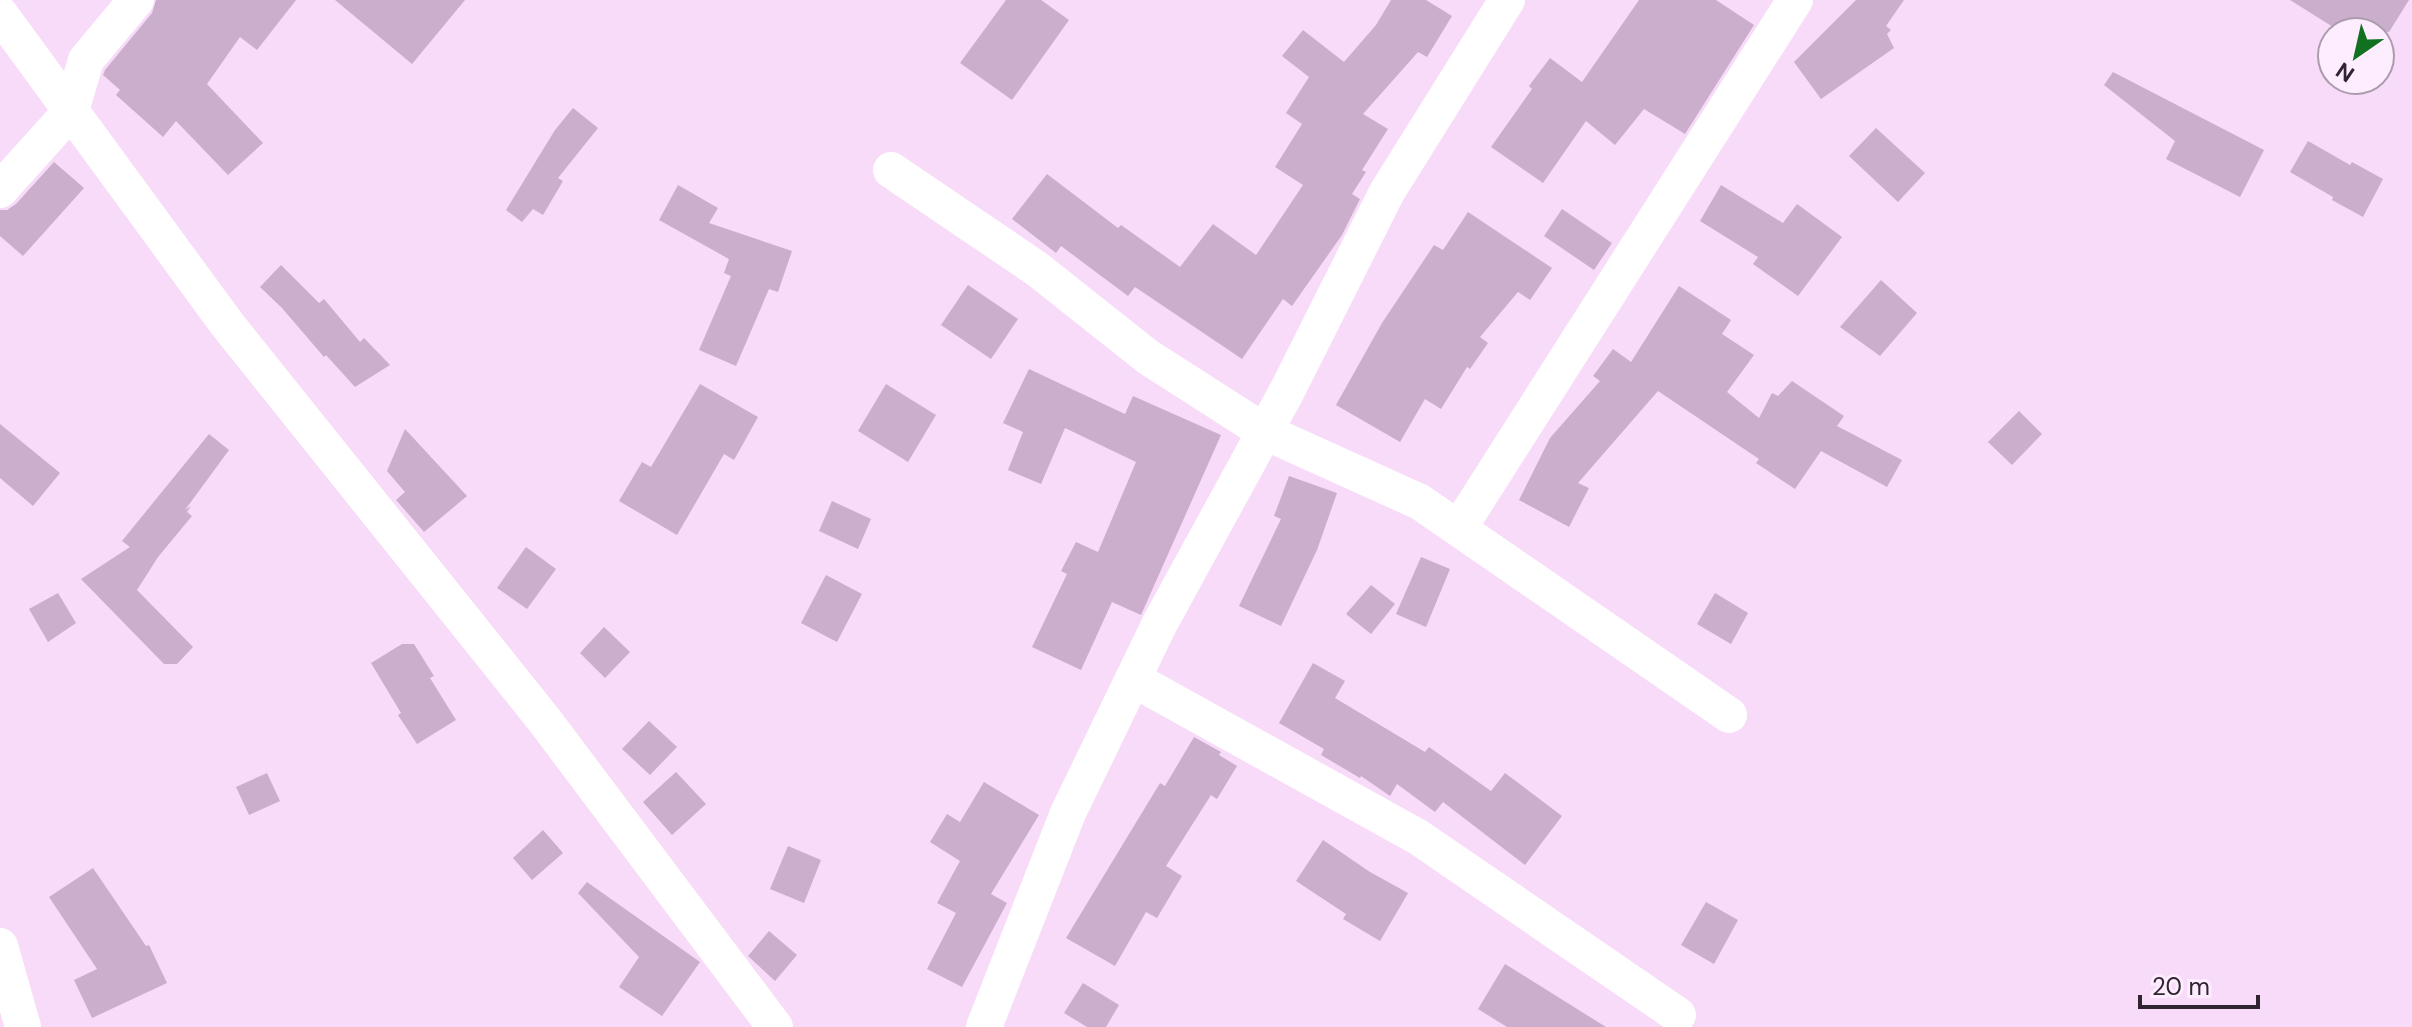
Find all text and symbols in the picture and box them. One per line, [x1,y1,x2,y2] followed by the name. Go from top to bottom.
[2316,16,2396,96] north arrow
[2330,56,2360,89] text: N
[2140,959,2258,1009] scale bar
[2152,971,2210,1002] text: 20 m

